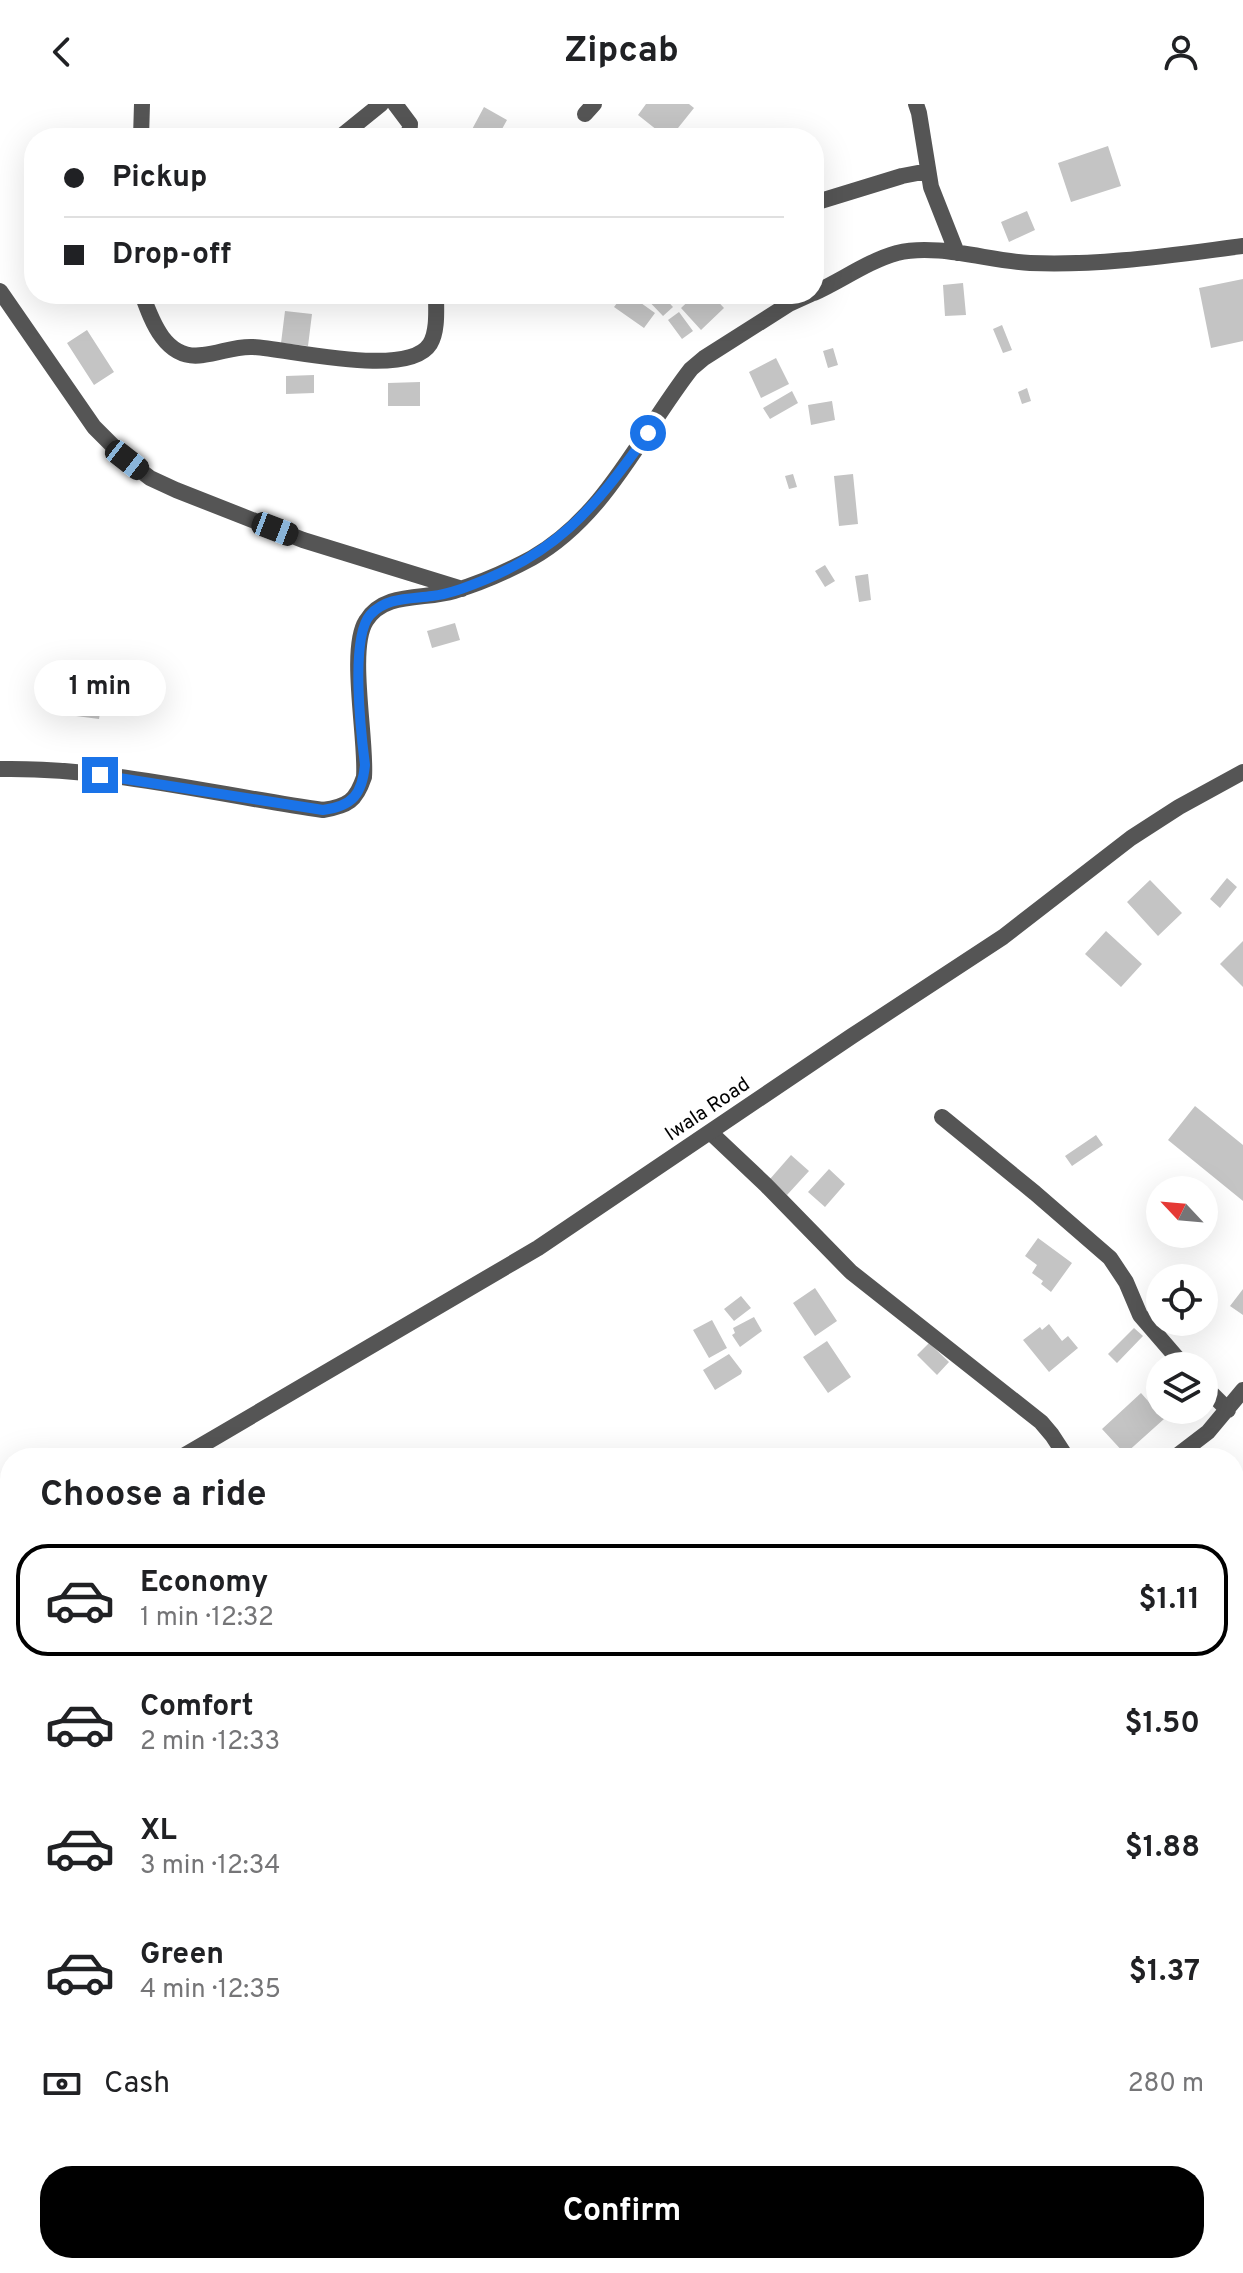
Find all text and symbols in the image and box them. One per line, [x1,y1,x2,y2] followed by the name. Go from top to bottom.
[564,29,679,75] text: Zipcab
[40,30,84,74] icon: back
[1159,30,1203,74] icon: person
[112,160,207,197] text: Pickup
[112,237,231,274] text: Drop-off
[630,415,666,451] route start
[101,436,153,484] car
[248,509,302,549] car
[34,659,166,715] callout: 1 min
[69,671,131,704] text: 1 min
[82,757,118,793] route end
[661,1072,755,1148] street label: Iwala Road
[1146,1176,1218,1248] north arrow
[1146,1176,1218,1424] map controls
[1146,1264,1218,1336] button: locate
[1146,1352,1218,1424] button: layers
[40,1473,266,1519] text: Choose a ride
[44,1564,116,1636] icon: car
[140,1565,268,1602] text: Economy
[1138,1582,1200,1619] text: $1.11
[140,1602,274,1635] text: 1 min · 12:32
[44,1688,116,1760] icon: car
[140,1689,253,1726] text: Comfort
[1124,1706,1200,1743] text: $1.50
[140,1726,280,1759] text: 2 min · 12:33
[44,1812,116,1884] icon: car
[140,1813,177,1850] text: XL
[1125,1830,1200,1867] text: $1.88
[140,1850,281,1883] text: 3 min · 12:34
[44,1936,116,2008] icon: car
[140,1937,224,1974] text: Green
[1129,1954,1200,1991] text: $1.37
[140,1974,281,2007] text: 4 min · 12:35
[40,2062,84,2106] icon: cash
[104,2066,170,2103] text: Cash
[1128,2068,1204,2101] text: 280 m
[40,2166,1204,2258] button: Confirm

